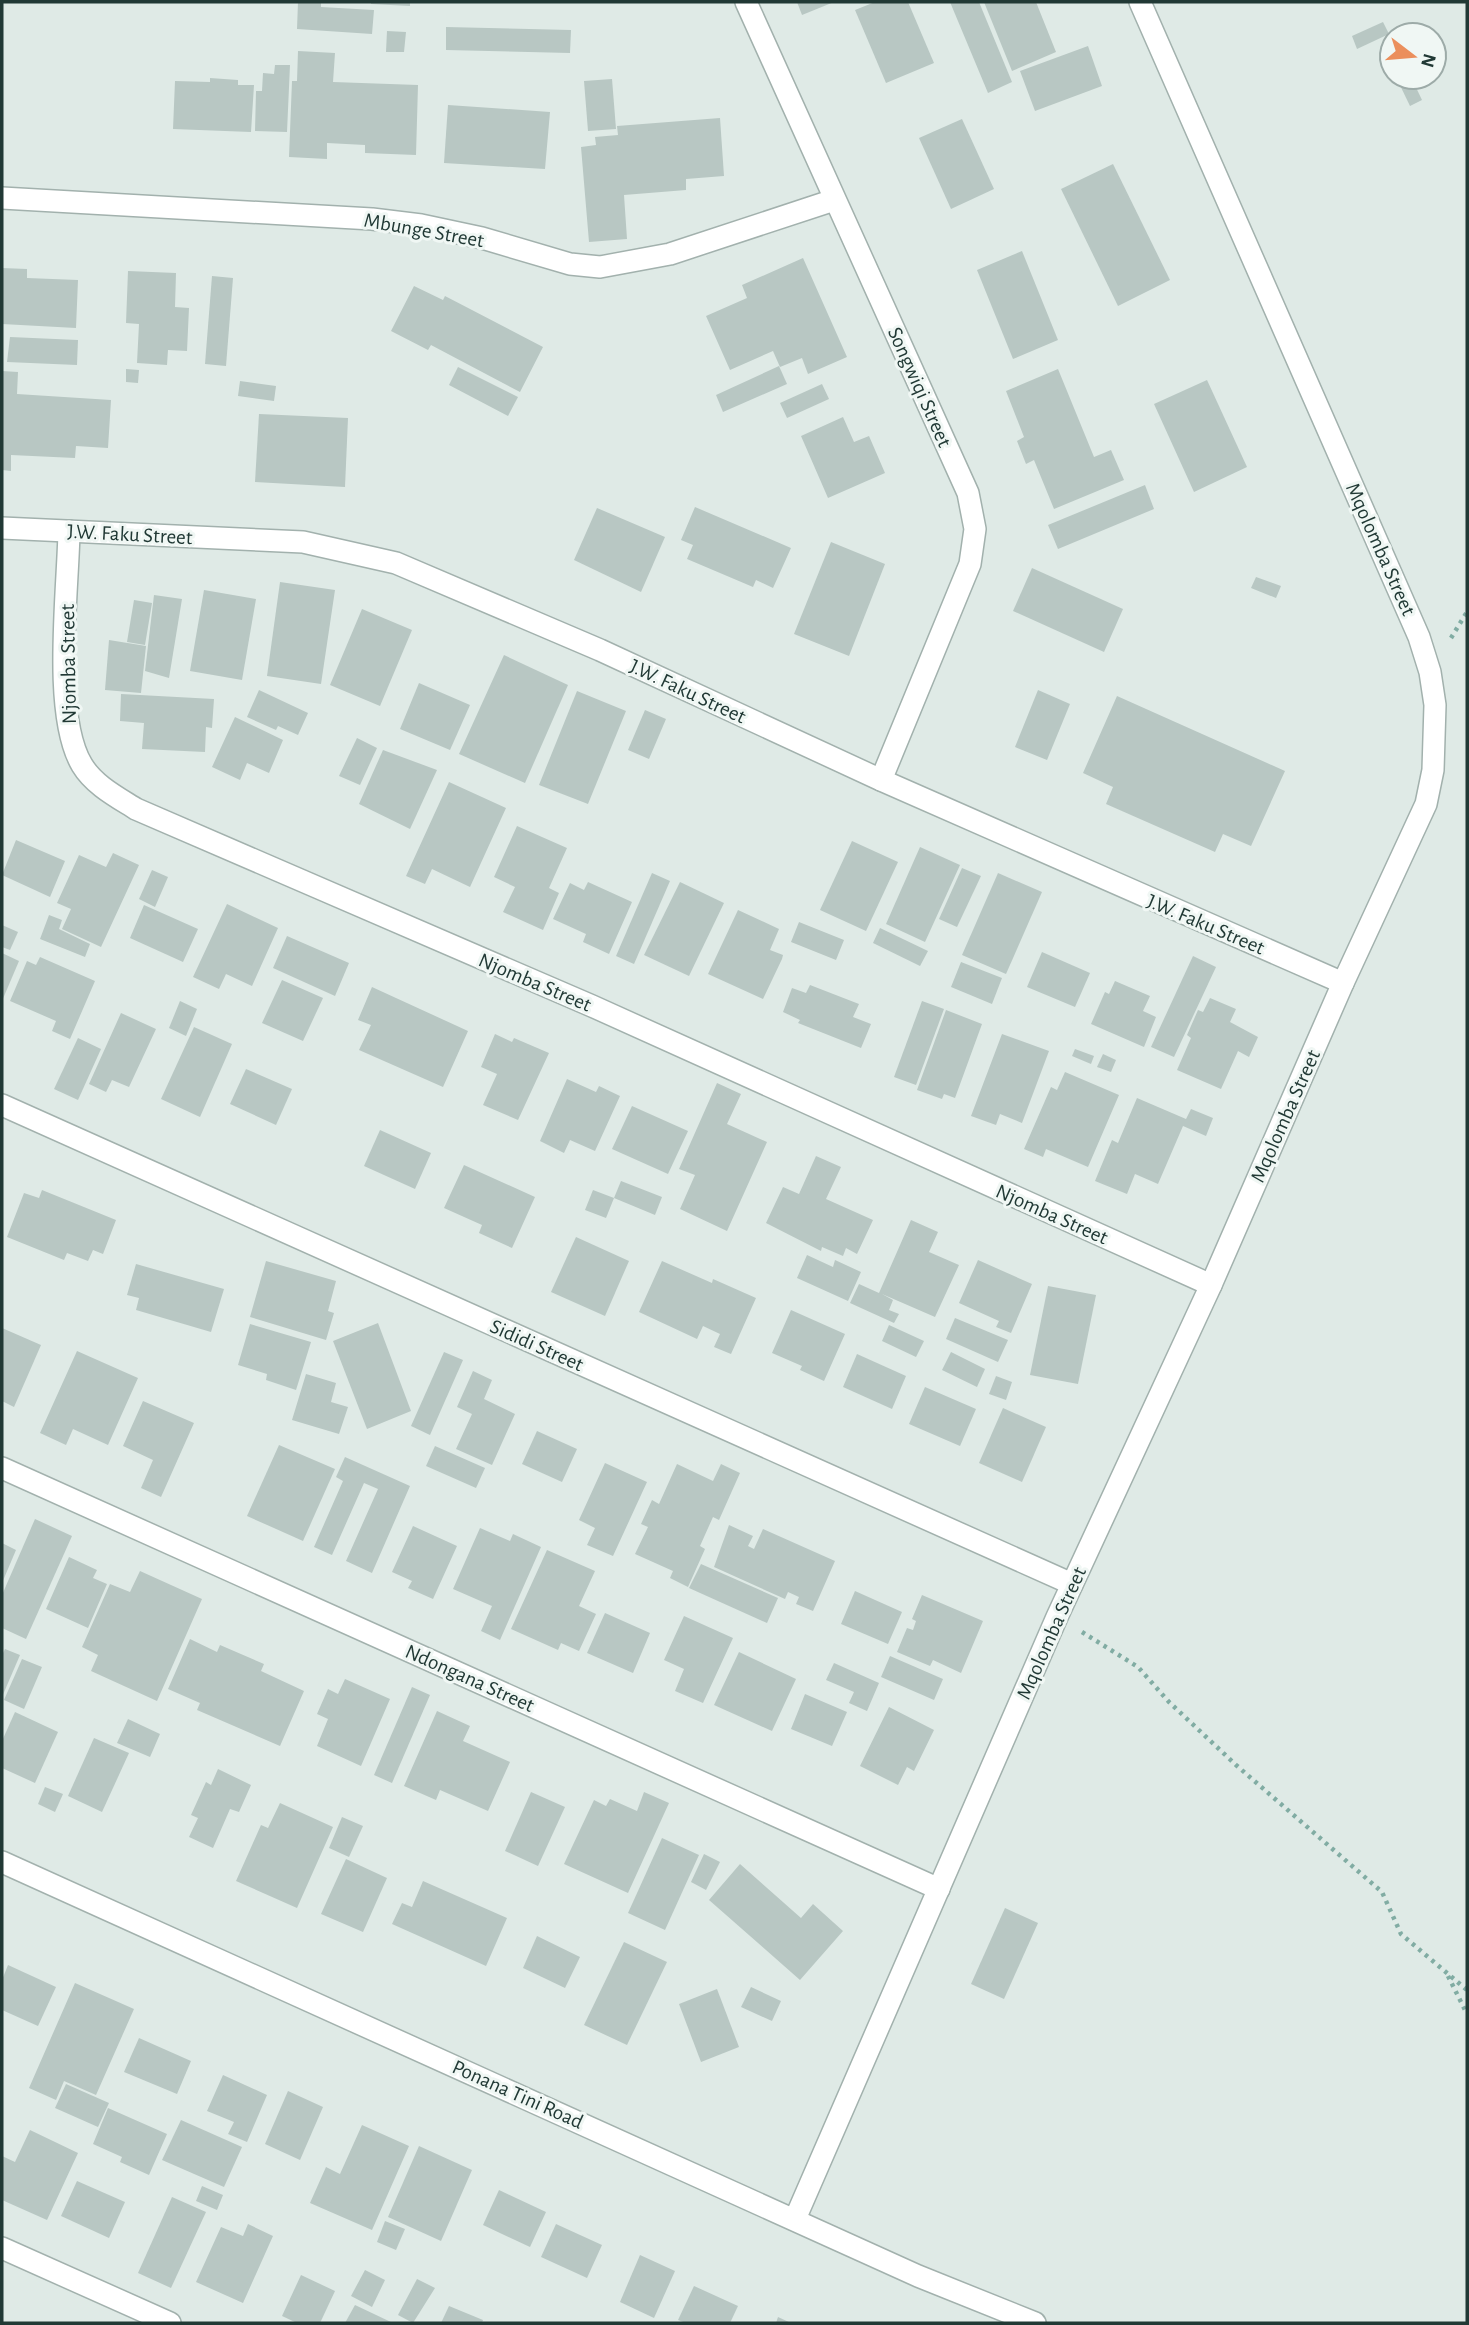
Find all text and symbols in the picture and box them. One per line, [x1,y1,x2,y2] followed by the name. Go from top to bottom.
[1378,21,1448,91] north arrow
[1417,51,1439,69] text: N
[362,210,486,251] street label: Mbunge Street
[884,324,955,450] street label: Songwiqi Street
[1342,480,1419,619] street label: Mqolomba Street
[67,521,193,548] street label: J.W. Faku Street
[57,603,80,724] street label: Njomba Street
[627,655,749,728] street label: J.W. Faku Street
[1144,890,1268,959] street label: J.W. Faku Street
[475,949,595,1016] street label: Njomba Street
[1247,1046,1324,1186] street label: Mqolomba Street
[993,1180,1111,1249] street label: Njomba Street
[487,1316,587,1375] street label: Sididi Street
[1013,1563,1090,1703] street label: Mqolomba Street
[402,1641,538,1716] street label: Ndongana Street
[449,2056,587,2133] street label: Ponana Tini Road

